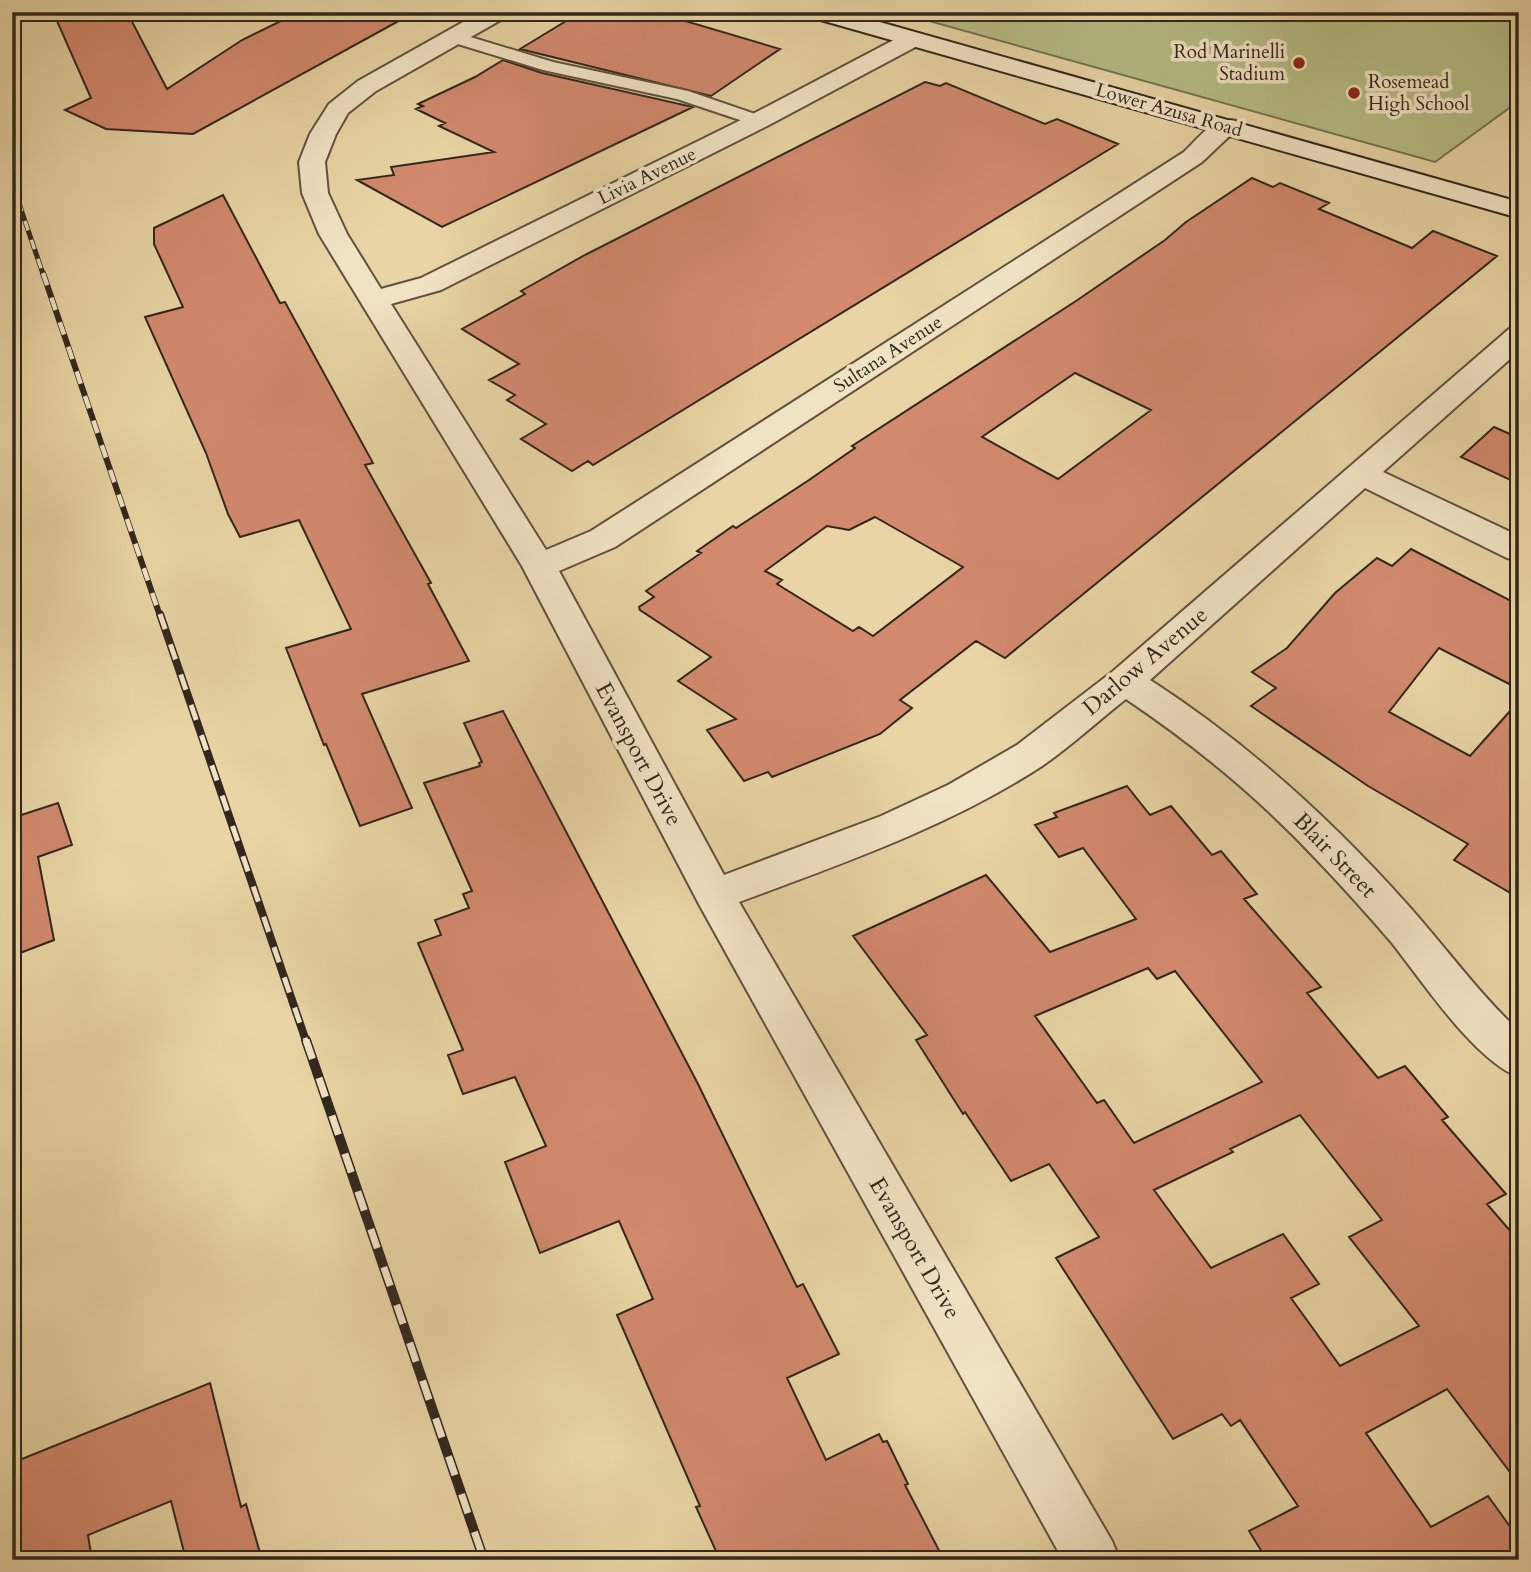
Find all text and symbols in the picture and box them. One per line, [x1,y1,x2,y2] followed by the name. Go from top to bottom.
[1174,39,1286,87] place label: Rod Marinelli Stadium
[1291,55,1307,71] marker: Rod Marinelli Stadium
[1368,69,1470,117] place label: Rosemead High School
[1093,77,1245,143] street label: Lower Azusa Road
[1346,85,1362,101] marker: Rosemead High School
[593,141,701,211] street label: Livia Avenue
[829,309,947,399] street label: Sultana Avenue
[1076,599,1214,723] street label: Darlow Avenue
[588,677,690,831] street label: Evansport Drive
[1286,805,1384,905] street label: Blair Street
[862,1172,968,1324] street label: Evansport Drive

